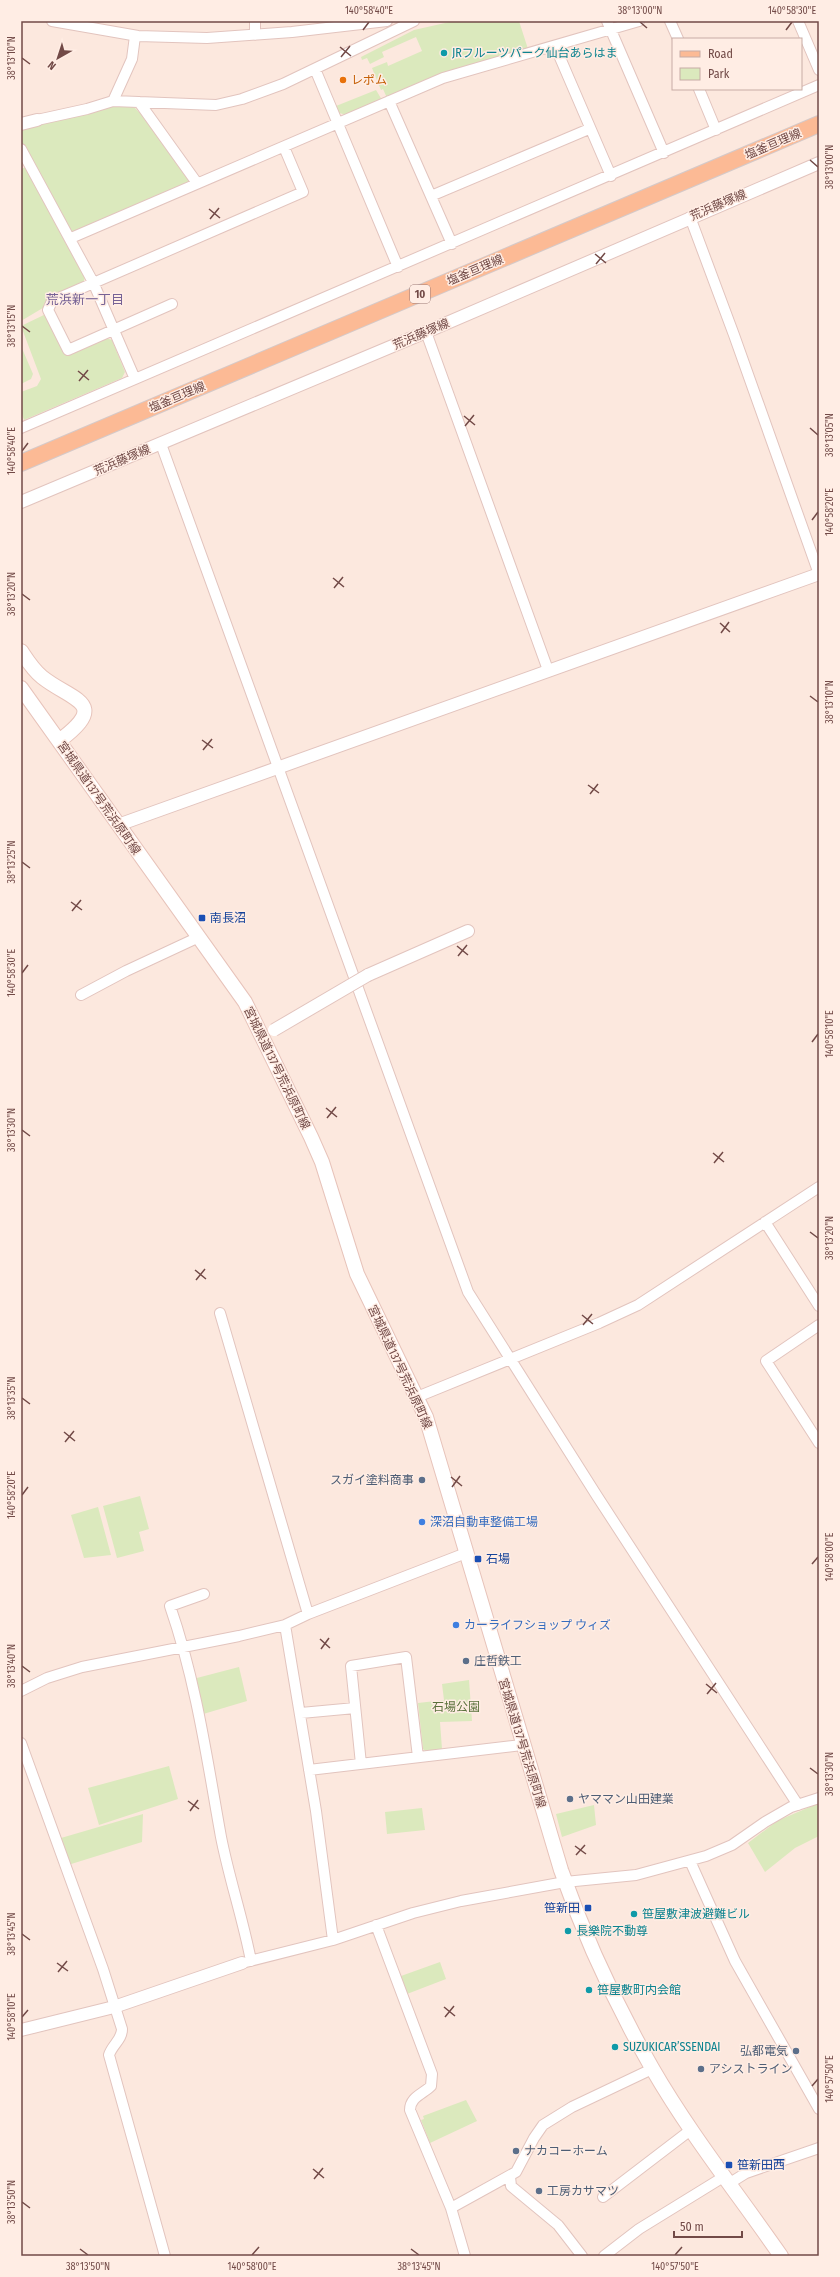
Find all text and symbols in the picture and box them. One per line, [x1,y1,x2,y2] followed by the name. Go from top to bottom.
[345,5,393,17] text: 140°58'40"E
[618,5,662,17] text: 38°13'00"N
[768,5,816,17] text: 140°58'30"E
[6,36,18,80] text: 38°13'10"N
[38,38,78,78] north arrow
[672,38,802,90] legend
[452,46,618,60] place label: JRフルーツパーク仙台あらはま
[708,47,733,61] text: Road
[439,48,449,58] marker: JRフルーツパーク仙台あらはま
[45,58,59,73] text: N
[708,67,730,81] text: Park
[351,73,387,87] place label: レポム
[338,75,348,85] marker: レポム
[743,126,803,162] street label: 塩釜亘理線
[824,145,836,189] text: 38°13'00"N
[688,187,748,223] street label: 荒浜藤塚線
[445,252,505,288] street label: 塩釜亘理線
[410,285,430,303] road number: 10
[46,292,124,307] district label: 荒浜新一丁目
[6,305,18,347] text: 38°13'15"N
[391,316,451,352] street label: 荒浜藤塚線
[147,379,207,415] street label: 塩釜亘理線
[824,413,836,457] text: 38°13'05"N
[6,427,18,475] text: 140°58'40"E
[92,442,152,478] street label: 荒浜藤塚線
[824,488,836,536] text: 140°58'20"E
[6,572,18,616] text: 38°13'20"N
[824,680,836,724] text: 38°13'10"N
[55,739,143,857] street label: 宮城県道137号荒浜原町線
[6,840,18,884] text: 38°13'25"N
[210,911,246,925] place label: 南長沼
[197,913,207,923] marker: 南長沼
[6,949,18,997] text: 140°58'30"E
[241,1004,313,1132] street label: 宮城県道137号荒浜原町線
[824,1010,836,1058] text: 140°58'10"E
[6,1108,18,1152] text: 38°13'30"N
[824,1216,836,1260] text: 38°13'20"N
[365,1303,435,1431] street label: 宮城県道137号荒浜原町線
[6,1376,18,1420] text: 38°13'35"N
[6,1471,18,1519] text: 140°58'20"E
[330,1473,414,1487] place label: スガイ塗料商事
[417,1475,427,1485] marker: スガイ塗料商事
[430,1515,538,1529] place label: 深沼自動車整備工場
[417,1517,427,1527] marker: 深沼自動車整備工場
[824,1532,836,1581] text: 140°58'00"E
[486,1552,510,1566] place label: 石場
[473,1554,483,1564] marker: 石場
[464,1618,611,1632] place label: カーライフショップ ウィズ
[451,1620,461,1630] marker: カーライフショップ ウィズ
[6,1644,18,1688] text: 38°13'40"N
[474,1654,522,1668] place label: 庄哲鉄工
[461,1656,471,1666] marker: 庄哲鉄工
[496,1676,548,1810] street label: 宮城県道137号荒浜原町線
[432,1700,480,1714] park label: 石場公園
[824,1752,836,1796] text: 38°13'30"N
[578,1792,674,1806] place label: ヤママン山田建業
[565,1794,575,1804] marker: ヤママン山田建業
[544,1901,580,1915] place label: 笹新田
[583,1903,593,1913] marker: 笹新田
[642,1907,750,1921] place label: 笹屋敷津波避難ビル
[629,1909,639,1919] marker: 笹屋敷津波避難ビル
[6,1912,18,1956] text: 38°13'45"N
[576,1924,648,1938] place label: 長樂院不動尊
[563,1926,573,1936] marker: 長樂院不動尊
[597,1983,681,1997] place label: 笹屋敷町内会館
[584,1985,594,1995] marker: 笹屋敷町内会館
[6,1993,18,2041] text: 140°58'10"E
[623,2040,720,2054] place label: SUZUKICAR’SSENDAI
[610,2042,620,2052] marker: SUZUKICAR’SSENDAI
[740,2044,788,2058] place label: 弘都電気
[791,2046,801,2056] marker: 弘都電気
[824,2055,836,2103] text: 140°57'50"E
[709,2062,793,2076] place label: アシストライン
[696,2064,706,2074] marker: アシストライン
[524,2144,608,2158] place label: ナカコーホーム
[511,2146,521,2156] marker: ナカコーホーム
[737,2158,785,2172] place label: 笹新田西
[724,2160,734,2170] marker: 笹新田西
[6,2180,18,2224] text: 38°13'50"N
[547,2184,619,2198] place label: 工房カサマツ
[534,2186,544,2196] marker: 工房カサマツ
[674,2213,742,2239] scale bar
[680,2220,704,2234] text: 50 m
[66,2261,110,2273] text: 38°13'50"N
[228,2261,277,2273] text: 140°58'00"E
[397,2261,441,2273] text: 38°13'45"N
[651,2261,699,2273] text: 140°57'50"E

